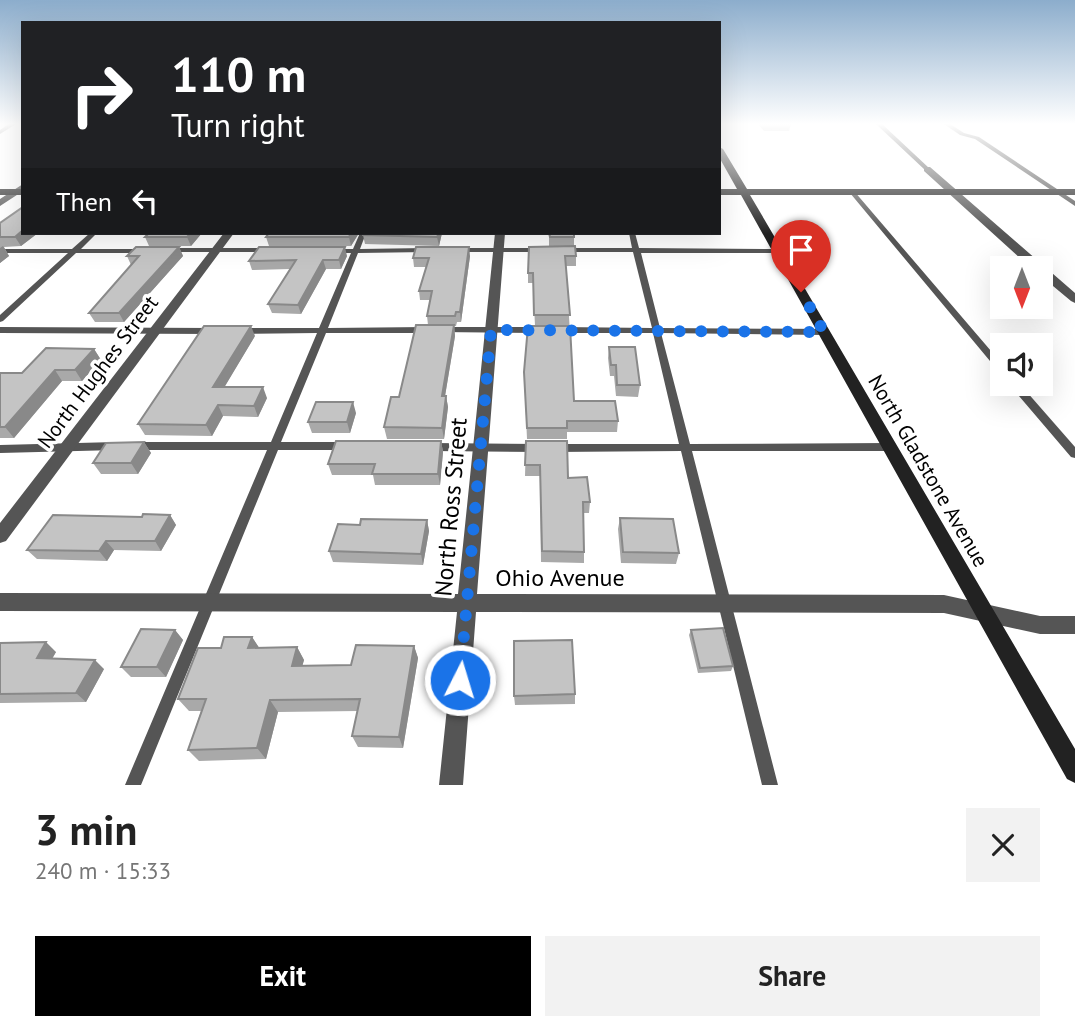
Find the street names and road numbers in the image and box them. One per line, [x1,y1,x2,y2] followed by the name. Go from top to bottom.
[31,290,164,453] street label: North Hughes Street
[862,370,995,572] street label: North Gladstone Avenue
[427,416,474,598] street label: North Ross Street
[495,562,625,593] street label: Ohio Avenue

